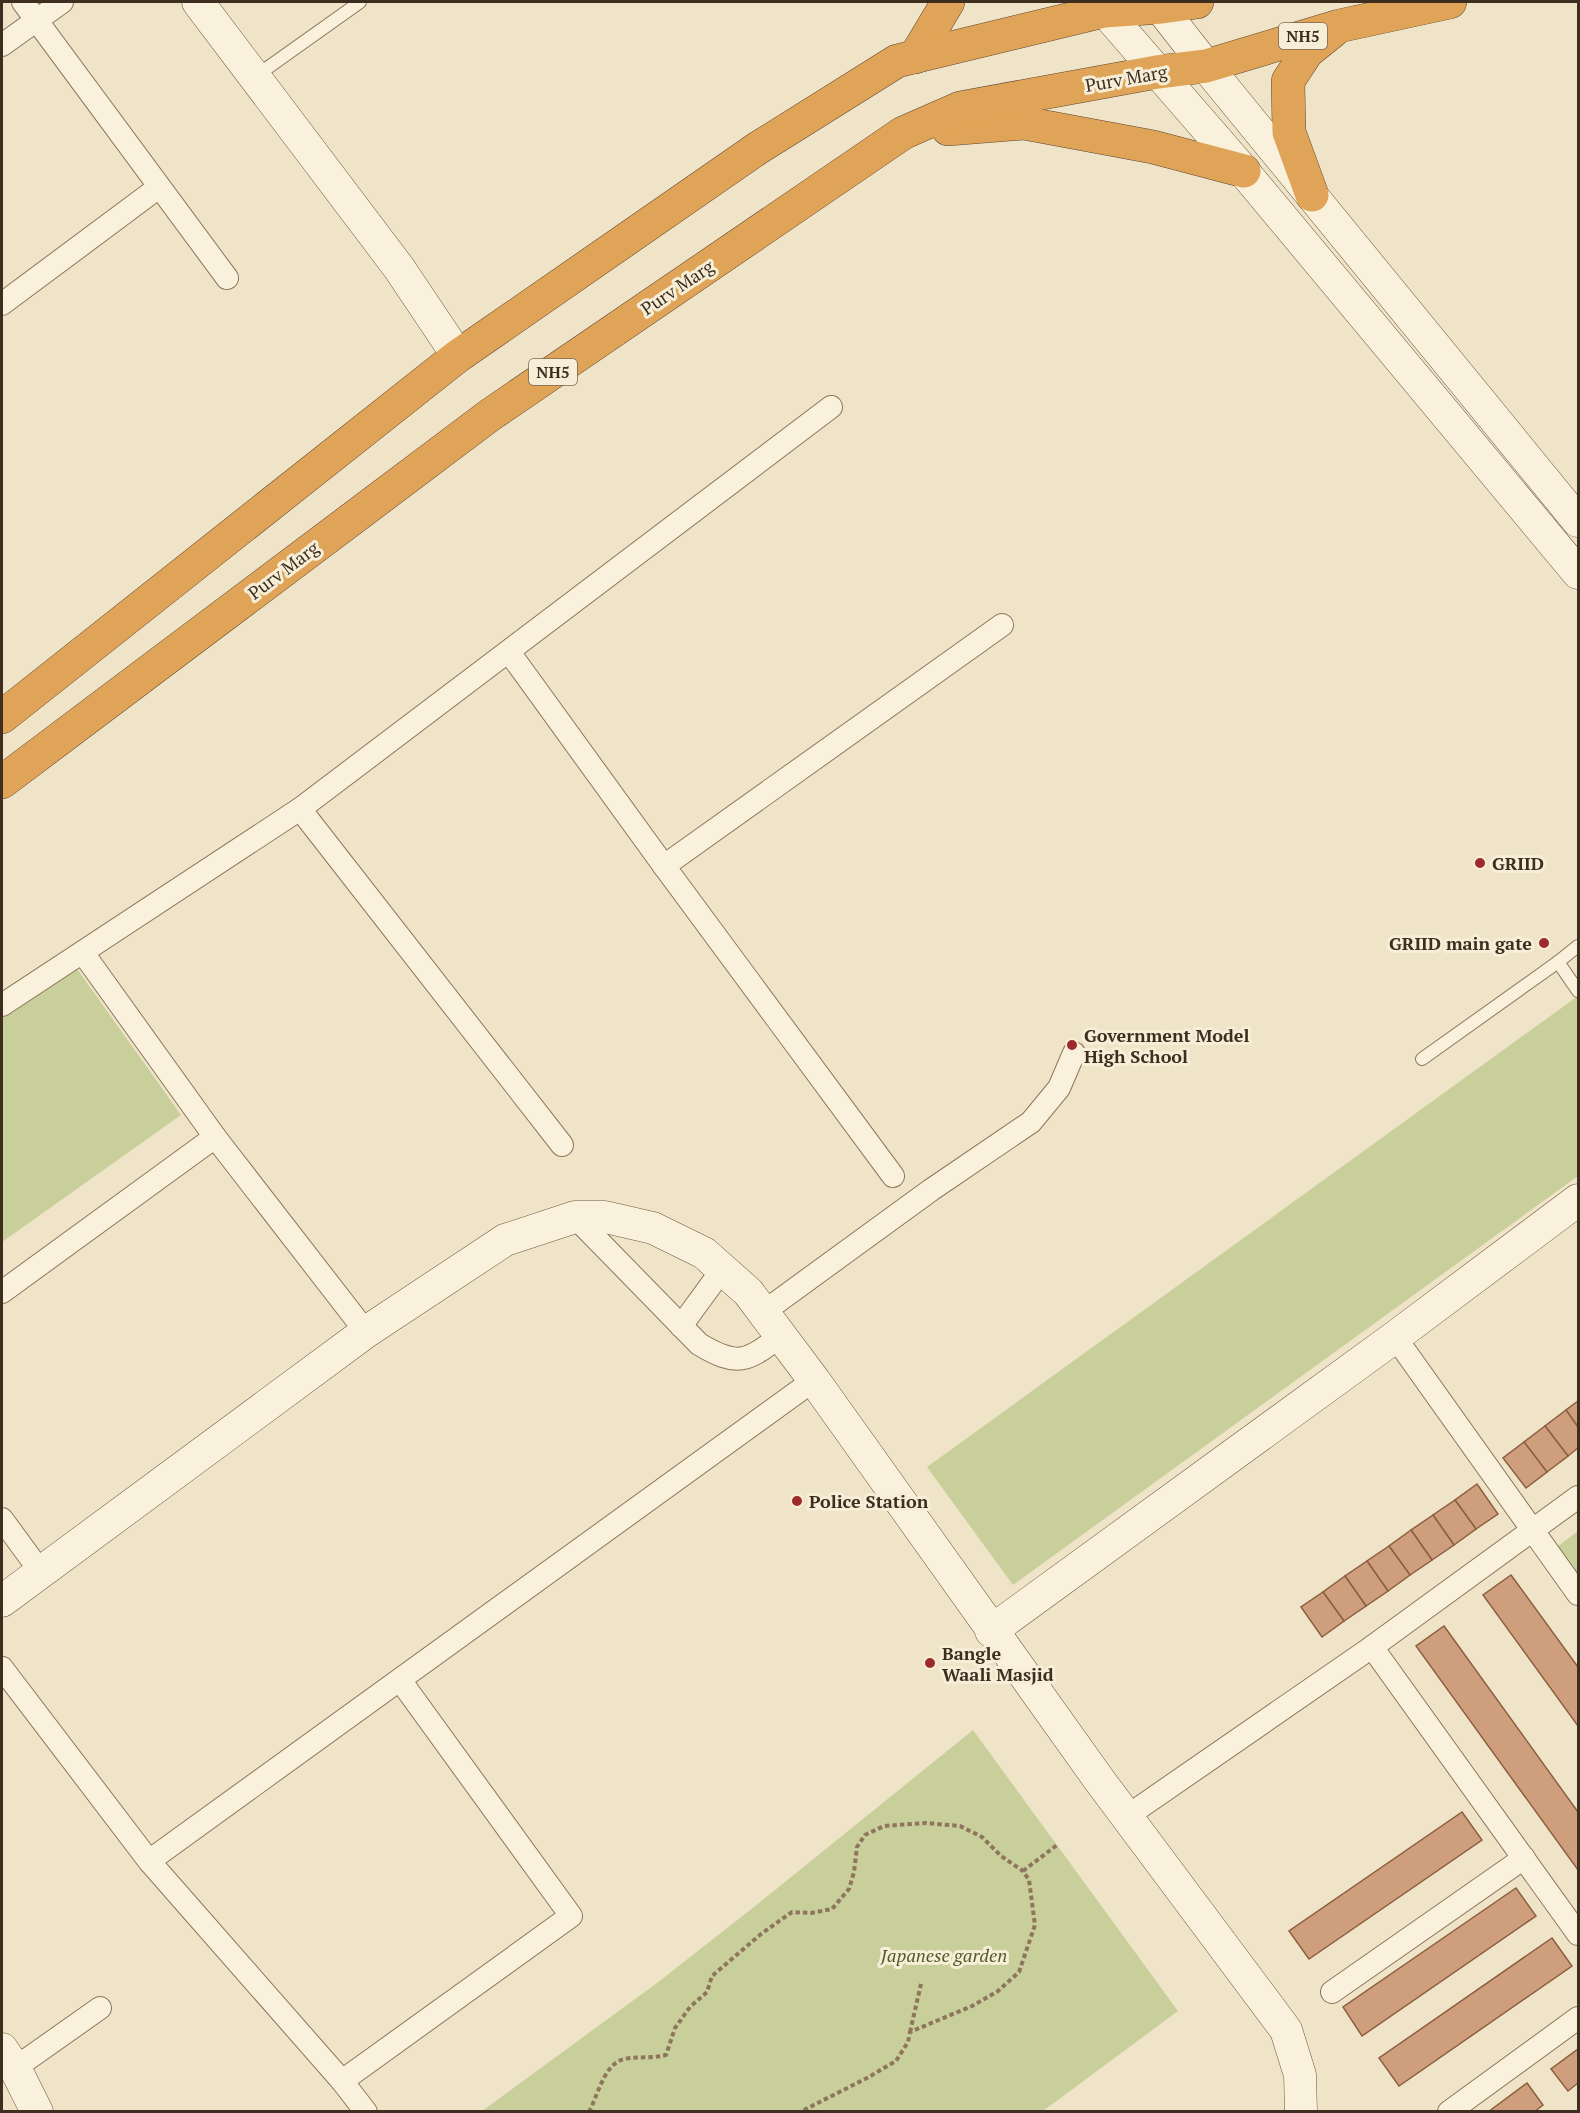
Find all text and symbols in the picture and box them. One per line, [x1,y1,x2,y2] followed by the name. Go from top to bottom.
[1279,23,1327,49] road number: NH5
[1083,59,1169,97] street label: Purv Marg
[636,254,718,320] street label: Purv Marg
[529,359,577,385] road number: NH5
[243,535,324,605] street label: Purv Marg
[1492,851,1544,875] place label: GRIID
[1473,856,1487,870] marker: GRIID
[1389,931,1532,955] place label: GRIID main gate
[1537,936,1551,950] marker: GRIID main gate
[1084,1023,1249,1068] place label: Government Model High School
[1065,1038,1079,1052] marker: Government Model High School
[809,1489,929,1513] place label: Police Station
[790,1494,804,1508] marker: Police Station
[942,1641,1054,1686] place label: Bangle Waali Masjid
[923,1656,937,1670] marker: Bangle Waali Masjid
[880,1943,1007,1967] park label: Japanese garden

